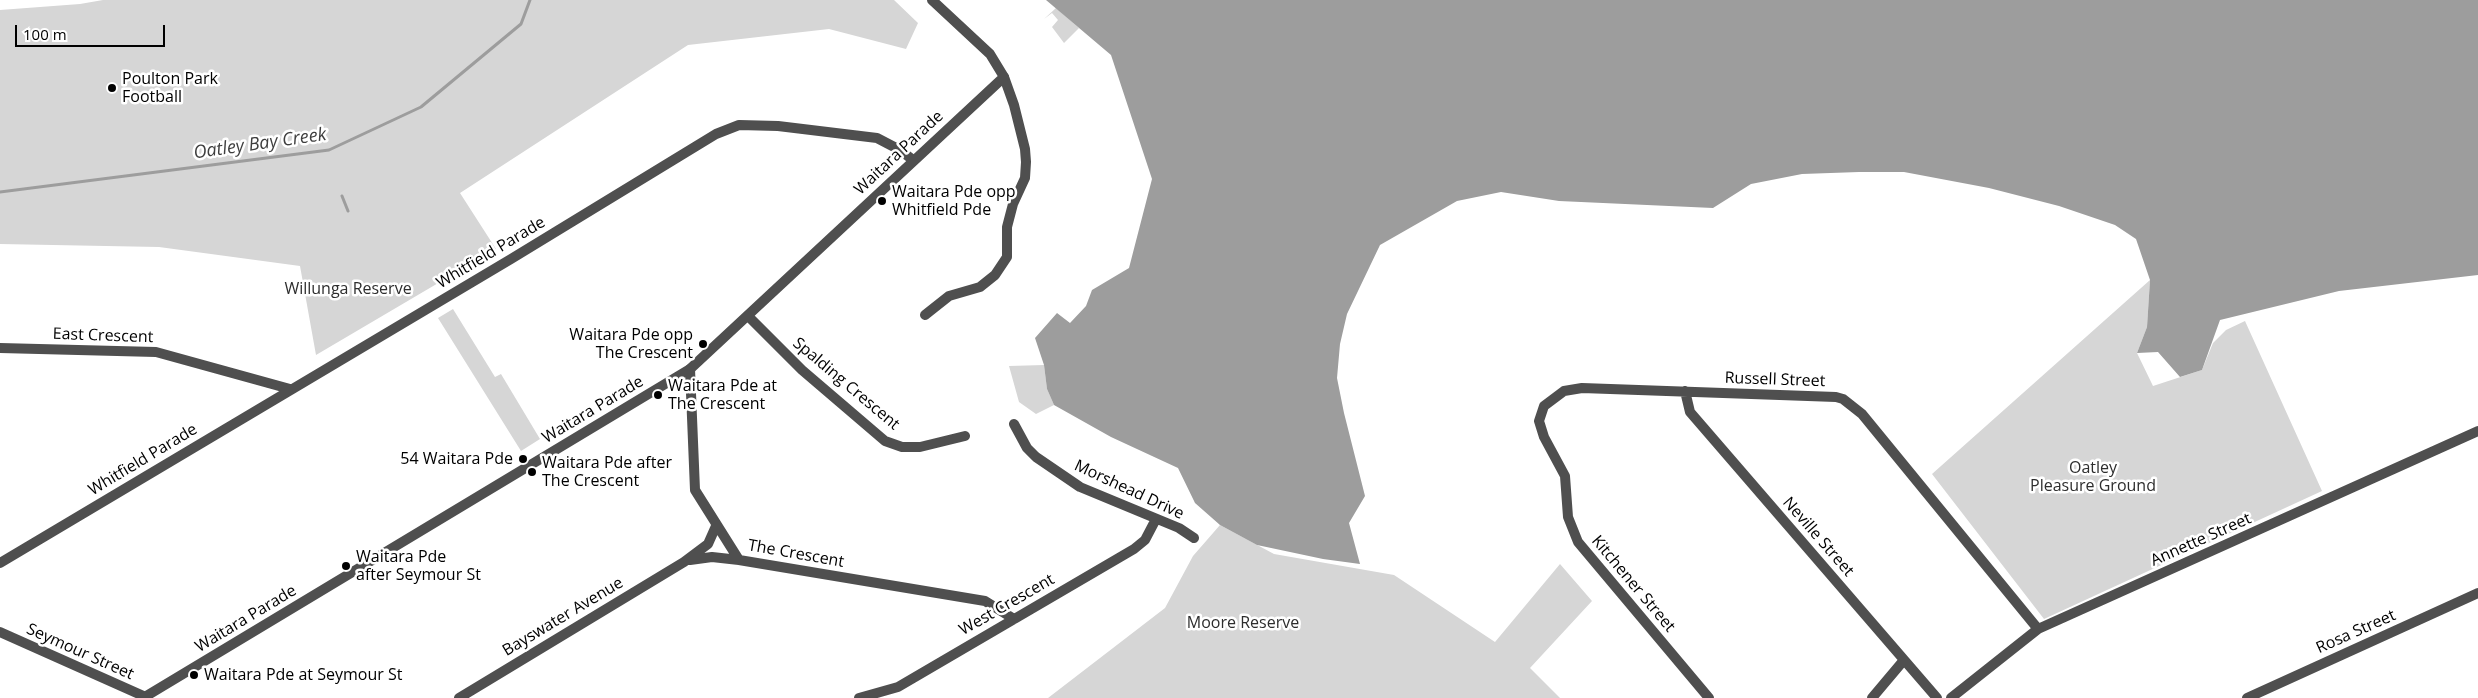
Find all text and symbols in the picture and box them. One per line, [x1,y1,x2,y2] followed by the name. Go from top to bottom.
[18,15,168,47] scale bar
[23,24,67,44] text: 100 m
[122,69,218,107] place label: Poulton Park Football
[106,82,118,94] marker: Poulton Park Football
[851,107,947,199] street label: Waitara Parade
[192,124,328,164] water label: Oatley Bay Creek
[892,182,1016,220] place label: Waitara Pde opp Whitfield Pde
[876,195,888,207] marker: Waitara Pde opp Whitfield Pde
[433,213,549,293] street label: Whitfield Parade
[284,279,412,299] park label: Willunga Reserve
[52,325,154,347] street label: East Crescent
[569,325,693,363] place label: Waitara Pde opp The Crescent
[789,334,903,434] street label: Spalding Crescent
[697,338,709,350] marker: Waitara Pde opp The Crescent
[1724,369,1826,391] street label: Russell Street
[539,372,647,448] street label: Waitara Parade
[668,376,777,414] place label: Waitara Pde at The Crescent
[652,389,664,401] marker: Waitara Pde at The Crescent
[85,420,201,500] street label: Whitfield Parade
[400,449,513,469] place label: 54 Waitara Pde
[517,453,529,465] marker: 54 Waitara Pde
[542,453,672,491] place label: Waitara Pde after The Crescent
[1071,456,1187,524] street label: Morshead Drive
[2030,458,2156,496] park label: Oatley Pleasure Ground
[526,466,538,478] marker: Waitara Pde after The Crescent
[1778,493,1858,581] street label: Neville Street
[2148,509,2254,571] street label: Annette Street
[1587,532,1679,636] street label: Kitchener Street
[746,536,846,572] street label: The Crescent
[356,547,481,585] place label: Waitara Pde after Seymour St
[340,560,352,572] marker: Waitara Pde after Seymour St
[956,570,1058,640] street label: West Crescent
[499,573,627,661] street label: Bayswater Avenue
[192,581,300,657] street label: Waitara Parade
[2313,606,2399,658] street label: Rosa Street
[1187,613,1299,633] park label: Moore Reserve
[23,620,137,684] street label: Seymour Street
[204,665,402,685] place label: Waitara Pde at Seymour St
[188,669,200,681] marker: Waitara Pde at Seymour St

